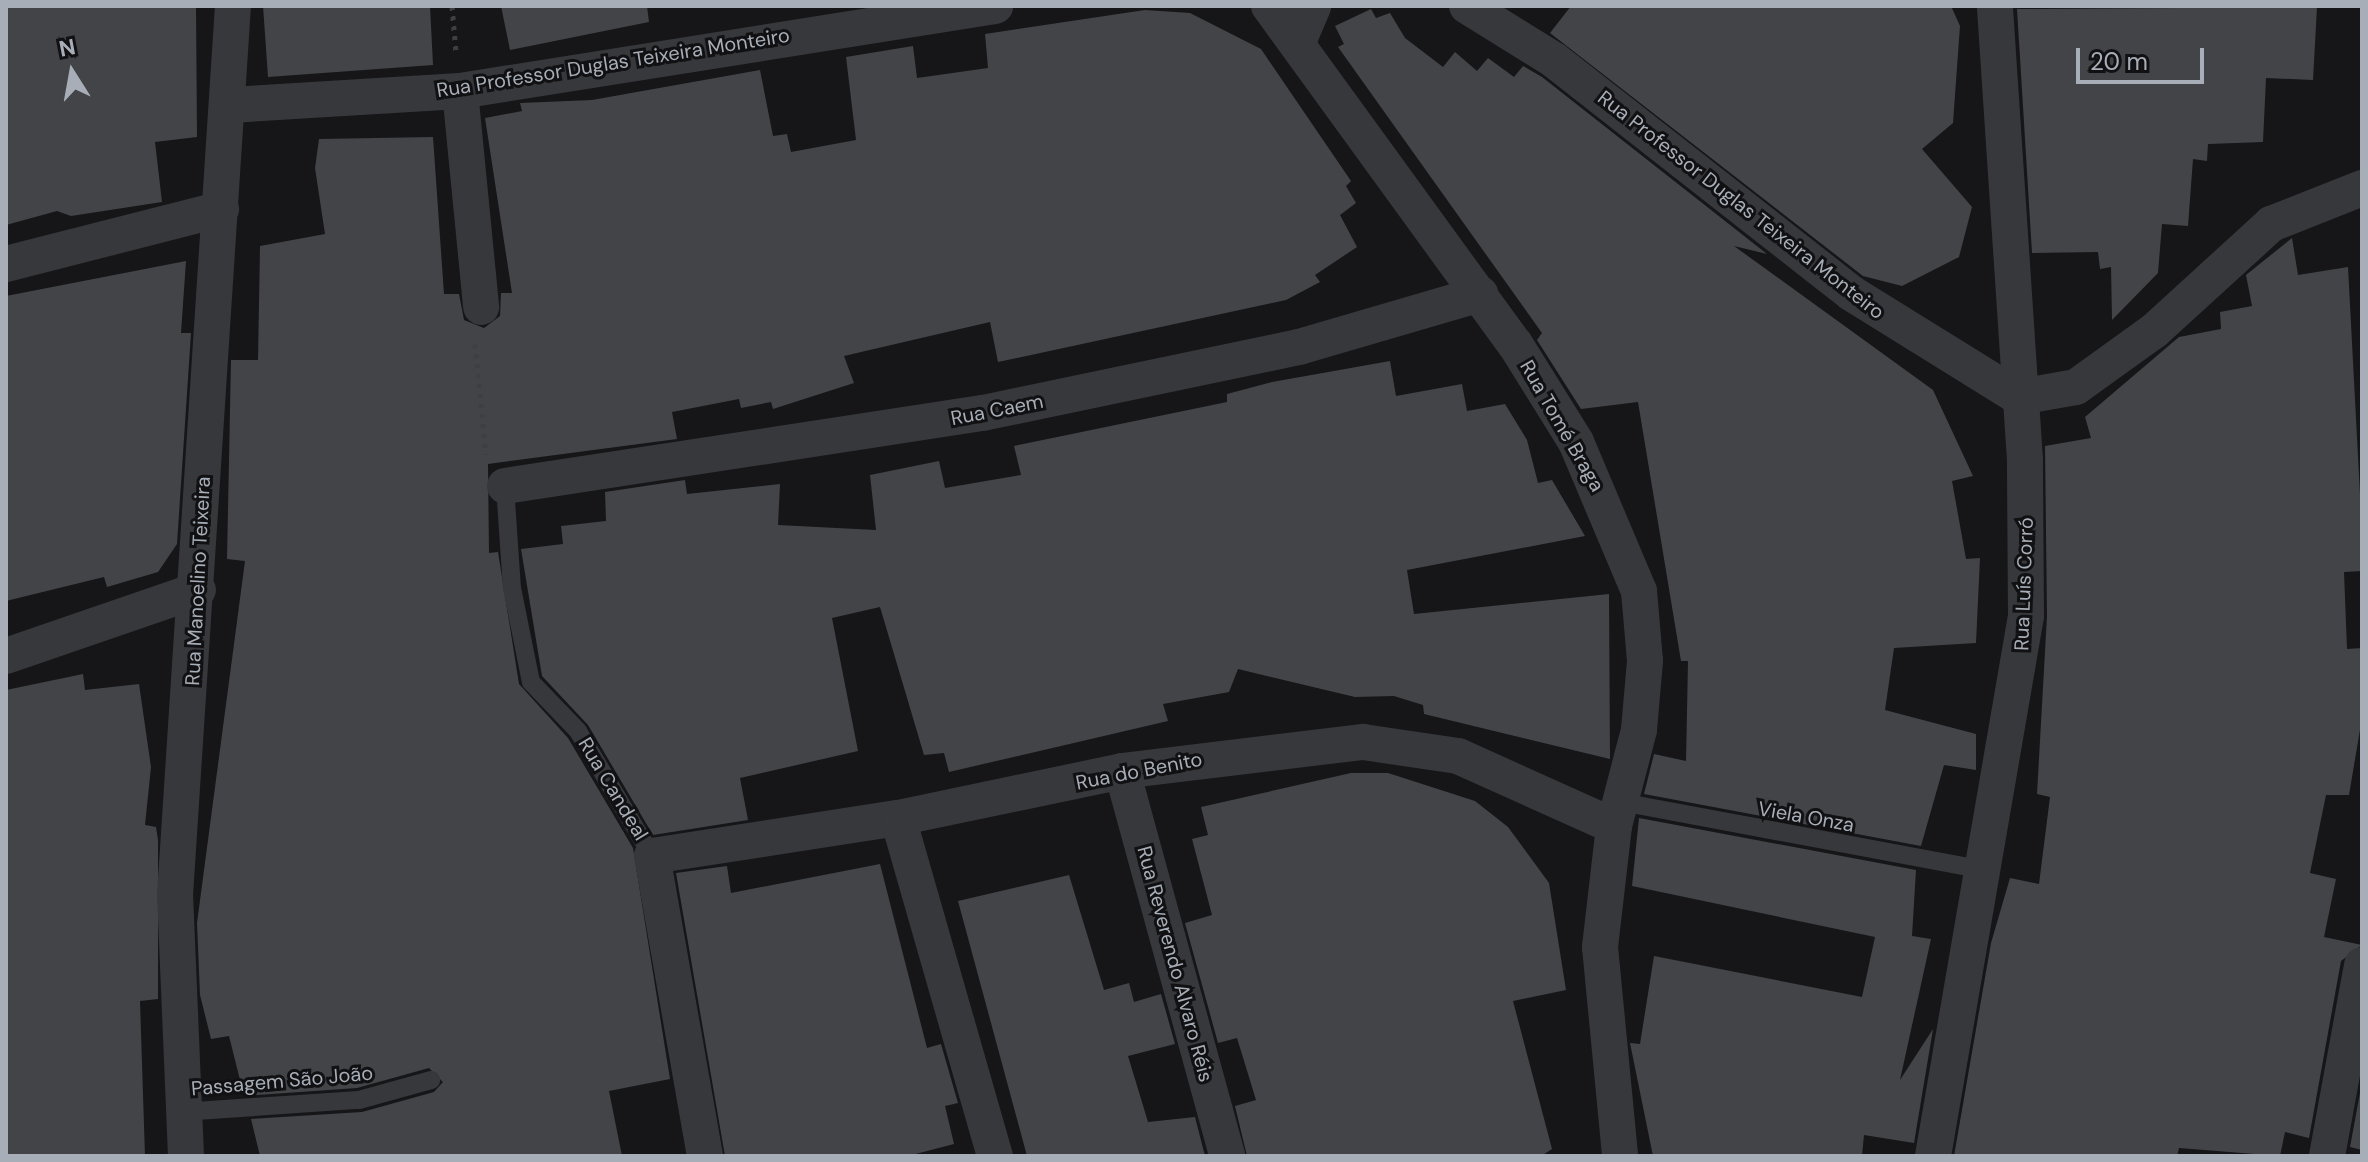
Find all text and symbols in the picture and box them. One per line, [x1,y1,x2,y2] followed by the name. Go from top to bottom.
[435,23,791,103] street label: Rua Professor Duglas Teixeira Monteiro
[32,32,112,112] north arrow
[57,32,78,64] text: N
[2080,32,2208,82] scale bar
[2090,46,2148,77] text: 20 m
[1593,86,1889,324] street label: Rua Professor Duglas Teixeira Monteiro
[1515,356,1609,496] street label: Rua Tomé Braga
[949,389,1045,431] street label: Rua Caem
[181,476,215,686] street label: Rua Manoelino Teixeira
[2010,517,2038,651] street label: Rua Luís Corró
[573,733,653,845] street label: Rua Candeal
[1074,747,1204,795] street label: Rua do Benito
[1756,797,1856,837] street label: Viela Onza
[1132,843,1218,1085] street label: Rua Reverendo Alvaro Réis
[190,1061,374,1101] street label: Passagem São João

